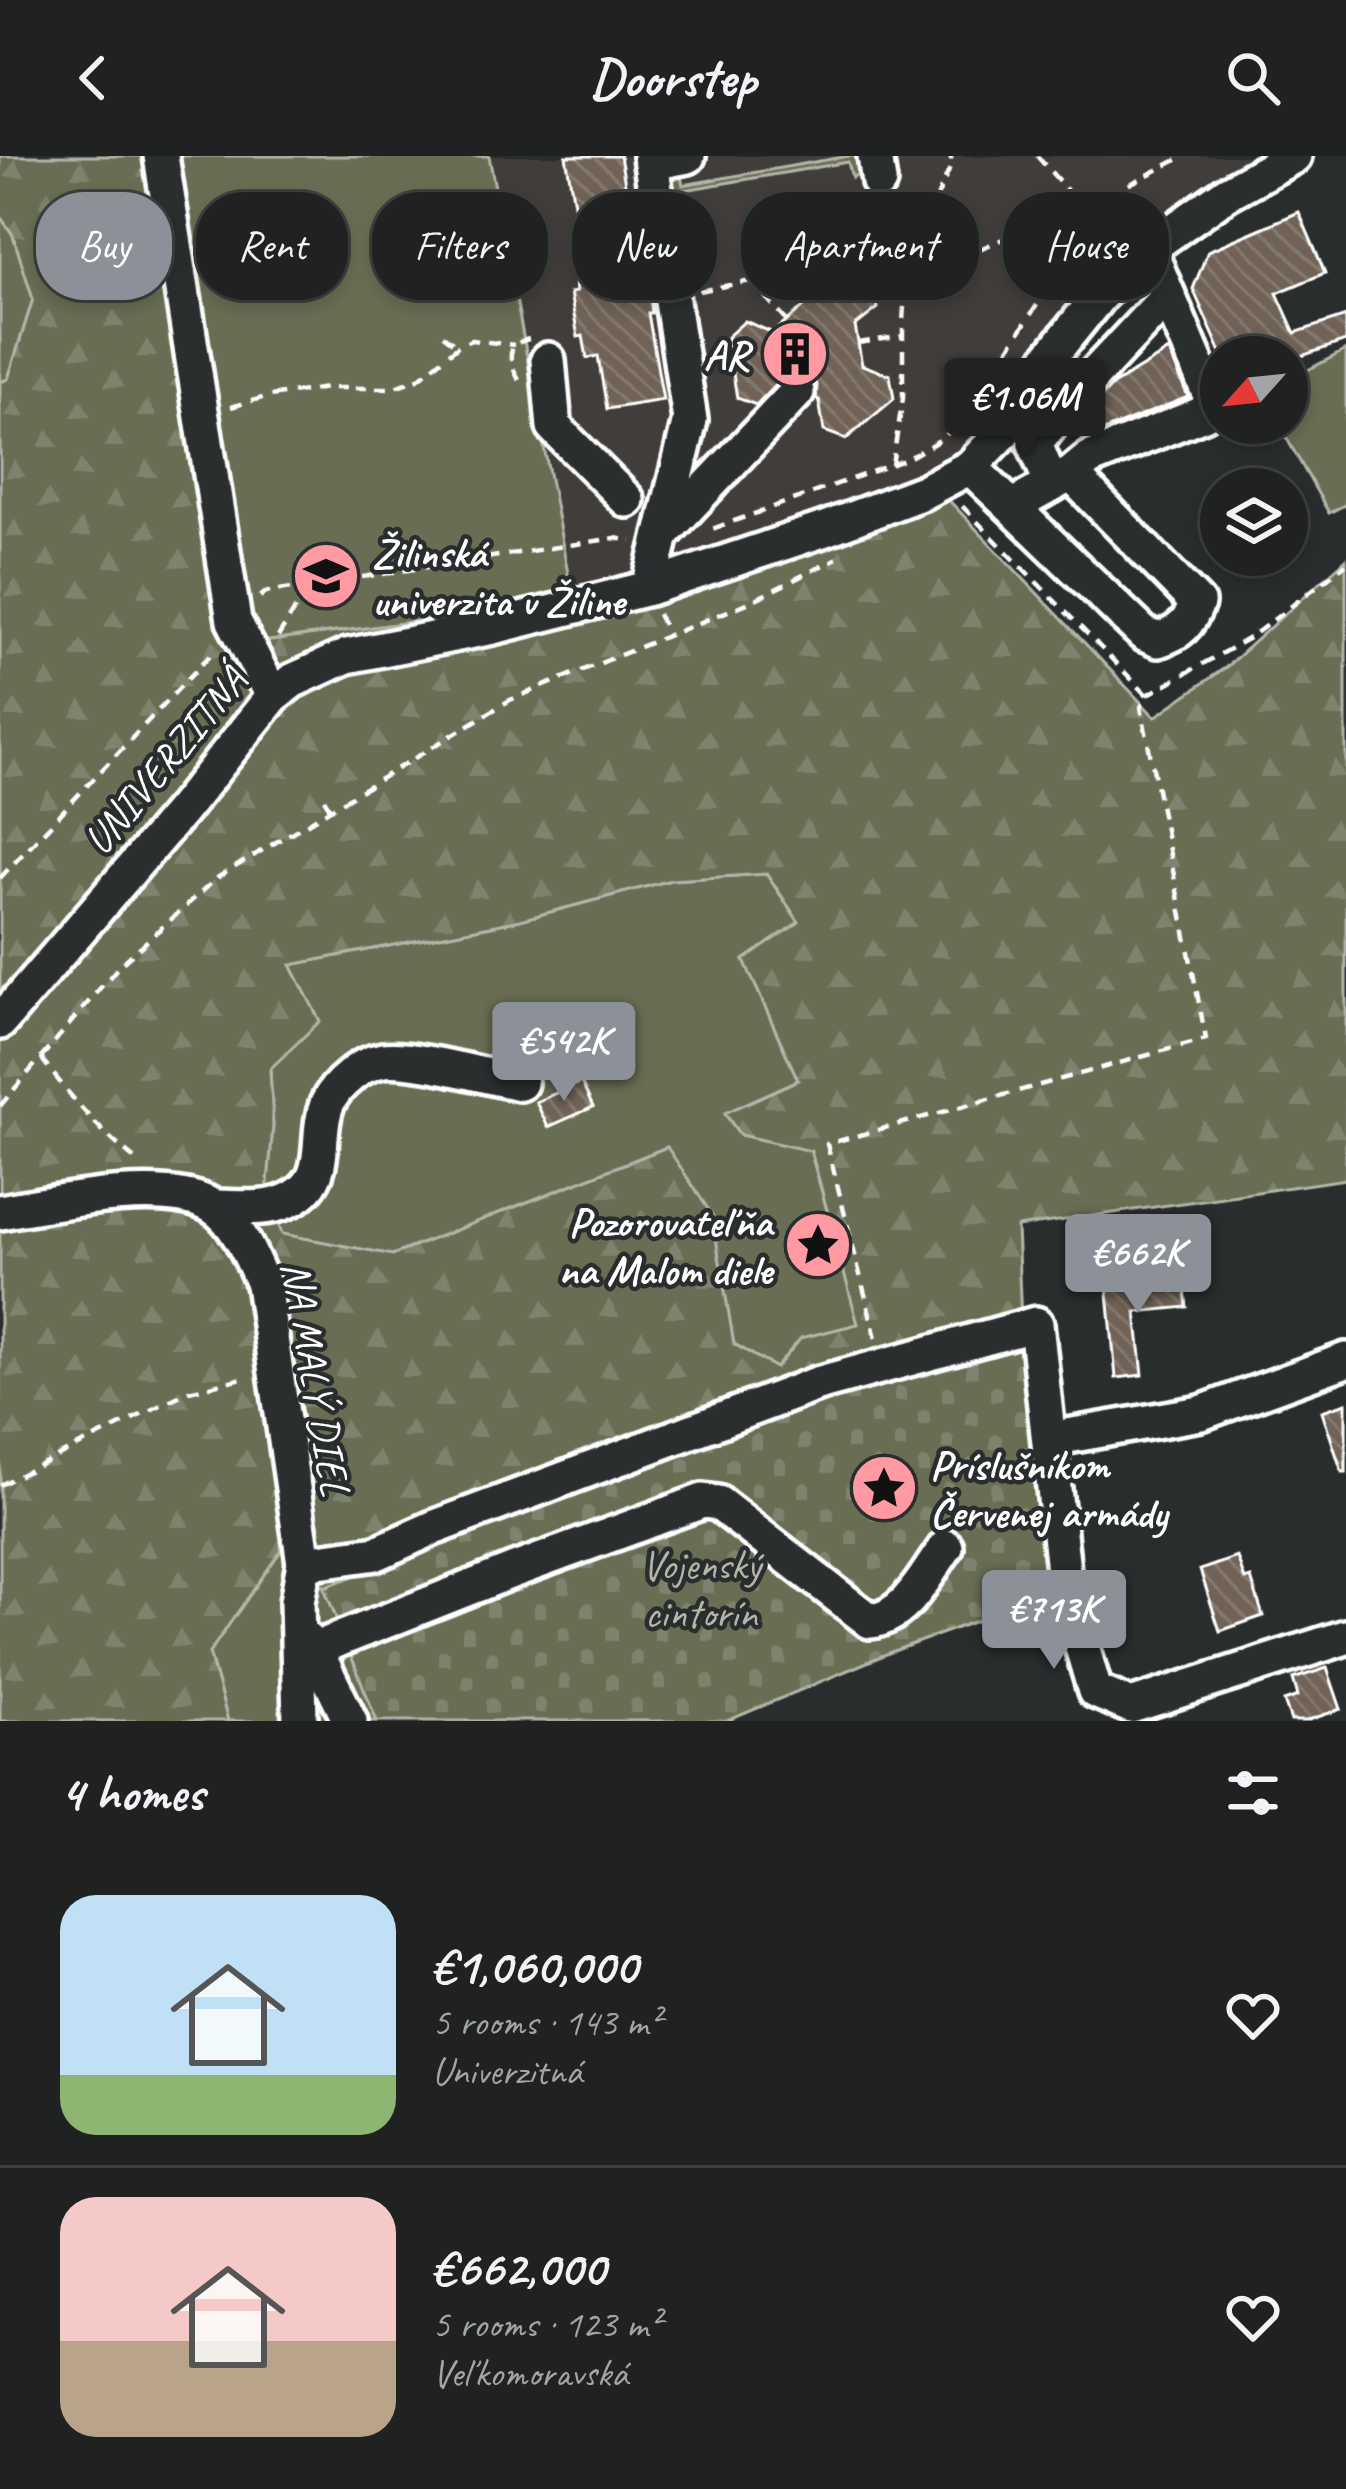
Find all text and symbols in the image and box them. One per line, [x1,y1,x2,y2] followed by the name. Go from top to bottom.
[590,44,756,112] text: Doorstep
[60,45,126,111] icon: back
[1220,45,1286,111] icon: search
[36,192,172,300] chip: Buy
[196,192,348,300] chip: Rent
[372,192,548,300] chip: Filters
[572,192,717,300] chip: New
[741,192,979,300] chip: Apartment
[1003,192,1169,300] chip: House
[760,319,830,389] building icon: AR
[704,329,754,382] place label: AR
[1200,336,1308,444] north arrow
[1200,336,1308,576] map controls
[927,358,1123,460] pin: €1.06M
[971,372,1079,421] text: €1.06M
[1200,468,1308,576] button: layers
[372,527,627,628] place label: Žilinská univerzita v Žiline
[291,541,361,611] school or university icon: Žilinská univerzita v Žiline
[72,653,262,865] street label: UNIVERZITNÁ
[480,1002,648,1104] pin: €542K
[519,1016,609,1065] text: €542K
[559,1196,775,1297] place label: Pozorovateľňa na Malom diele
[783,1210,853,1280] place icon: Pozorovateľňa na Malom diele
[1054,1214,1222,1316] pin: €662K
[1092,1228,1184,1277] text: €662K
[269,1257,362,1500] street label: NA MALÝ DIEL
[930,1439,1171,1540] place label: Príslušníkom Červenej armády
[849,1453,919,1523] place icon: Príslušníkom Červenej armády
[641,1539,765,1640] park label: Vojenský cintorín
[970,1570,1138,1672] pin: €713K
[1009,1584,1099,1633] text: €713K
[1220,1760,1286,1826] icon: filters
[60,1761,204,1825] text: 4 homes
[432,1934,637,1998] text: €1,060,000
[156,1943,300,2087] icon: home
[1220,1982,1286,2048] icon: heart
[432,1998,660,2047] text: 5 rooms · 143 m²
[432,2047,582,2096] text: Univerzitná
[432,2236,605,2300] text: €662,000
[156,2245,300,2389] icon: home
[1220,2284,1286,2350] icon: heart
[432,2300,660,2349] text: 5 rooms · 123 m²
[432,2349,628,2398] text: Veľkomoravská

